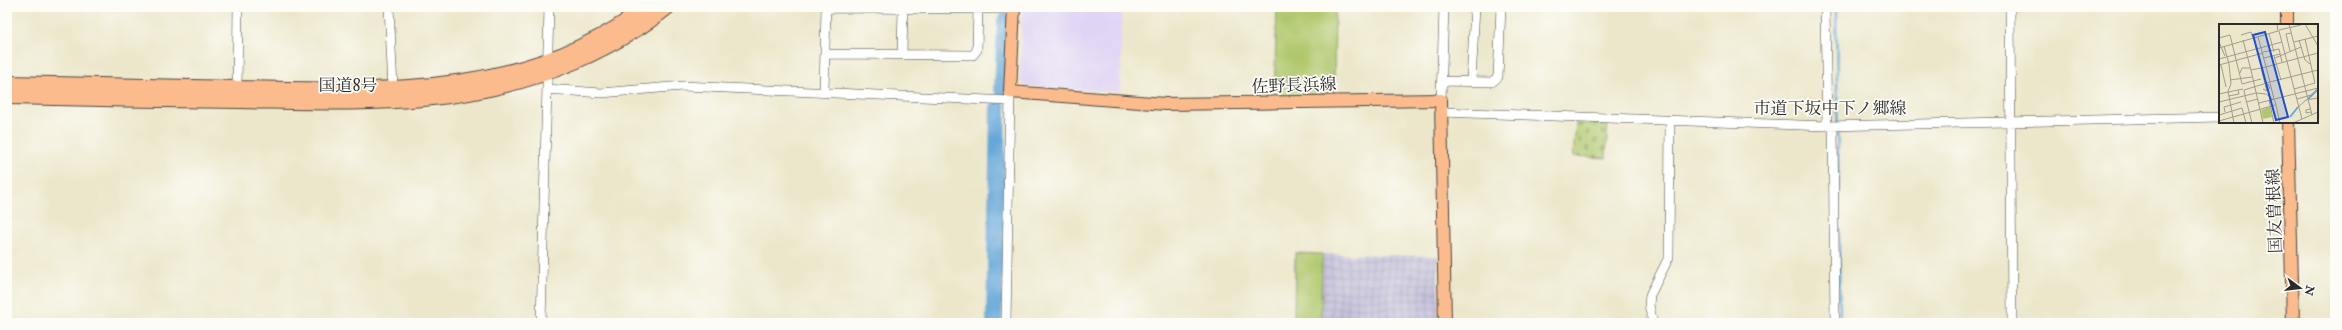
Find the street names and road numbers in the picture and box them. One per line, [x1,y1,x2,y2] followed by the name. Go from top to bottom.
[1251,74,1337,97] street label: 佐野長浜線
[319,75,377,96] street label: 国道8号
[1754,98,1907,119] street label: 市道下坂中下ノ郷線
[2263,168,2286,254] street label: 国友曽根線

